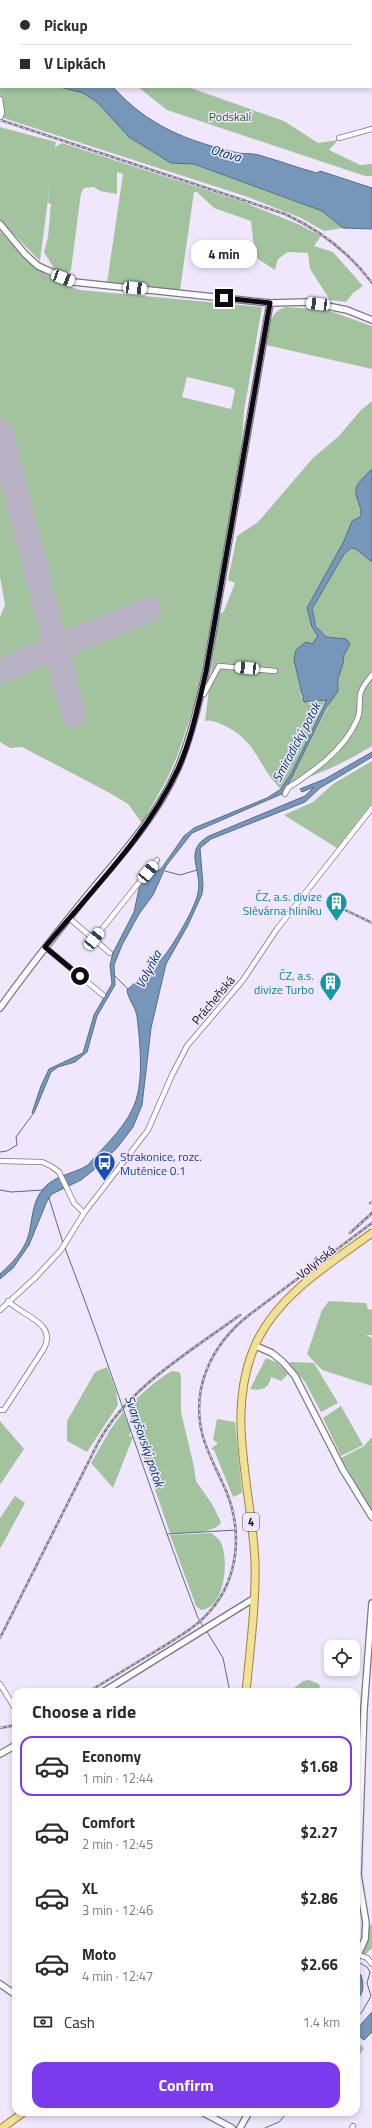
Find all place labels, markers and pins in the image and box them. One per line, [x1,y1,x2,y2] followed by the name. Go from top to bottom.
[243,887,322,920] place label: ČZ, a.s. divize Slévárna hliníku
[324,890,350,923] building icon: ČZ, a.s. divize Slévárna hliníku
[254,966,314,999] place label: ČZ, a.s. divize Turbo
[317,969,343,1002] building icon: ČZ, a.s. divize Turbo
[120,1147,202,1180] place label: Strakonice, rozc. Mutěnice 0.1
[91,1150,117,1183] bus stop icon: Strakonice, rozc. Mutěnice 0.1

